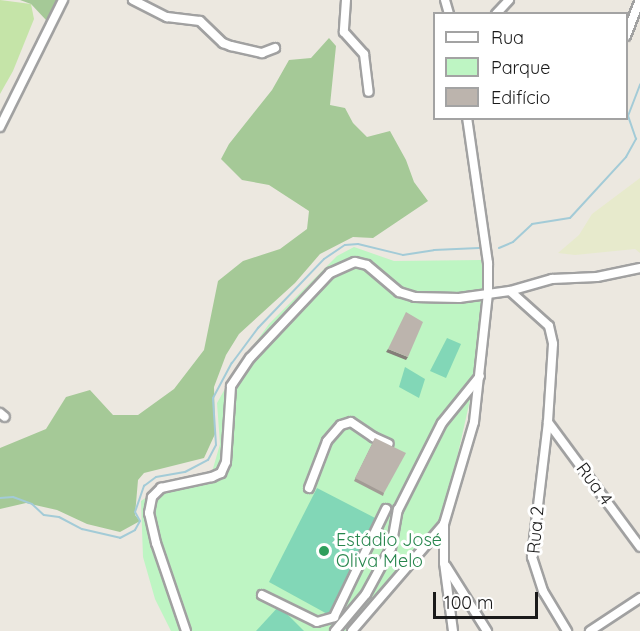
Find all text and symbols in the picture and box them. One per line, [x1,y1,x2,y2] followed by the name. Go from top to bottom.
[433,12,628,120] legend
[491,26,524,49] text: Rua
[491,56,550,79] text: Parque
[491,86,550,109] text: Edifício
[571,458,617,510] street label: Rua 4
[523,505,549,555] street label: Rua 2
[336,530,442,572] place label: Estádio José Oliva Melo
[317,544,331,558] marker: Estádio José Oliva Melo
[436,580,541,618] scale bar
[444,591,493,614] text: 100 m

